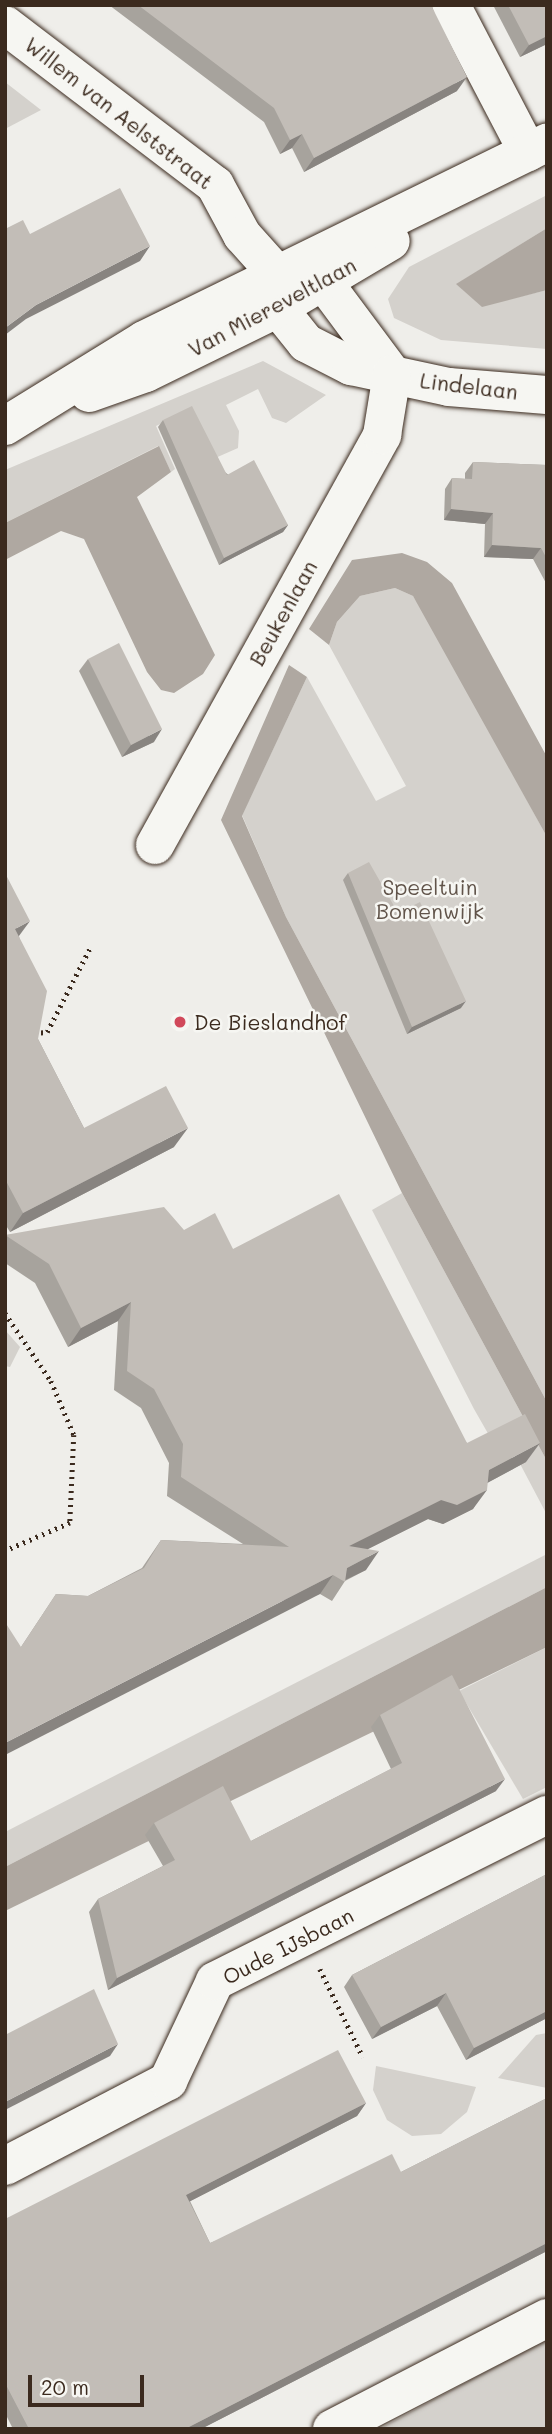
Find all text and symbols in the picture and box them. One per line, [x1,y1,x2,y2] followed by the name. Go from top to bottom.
[20,32,218,194] street label: Willem van Aelststraat
[184,252,360,362] street label: Van Miereveltlaan
[419,367,519,405] street label: Lindelaan
[244,556,322,670] street label: Beukenlaan
[376,874,484,924] park label: Speeltuin Bomenwijk
[194,1009,347,1035] place label: De Bieslandhof
[172,1014,188,1030] marker: De Bieslandhof
[218,1902,358,1990] street label: Oude IJsbaan
[32,2360,147,2404] scale bar
[41,2373,89,2400] text: 20 m

